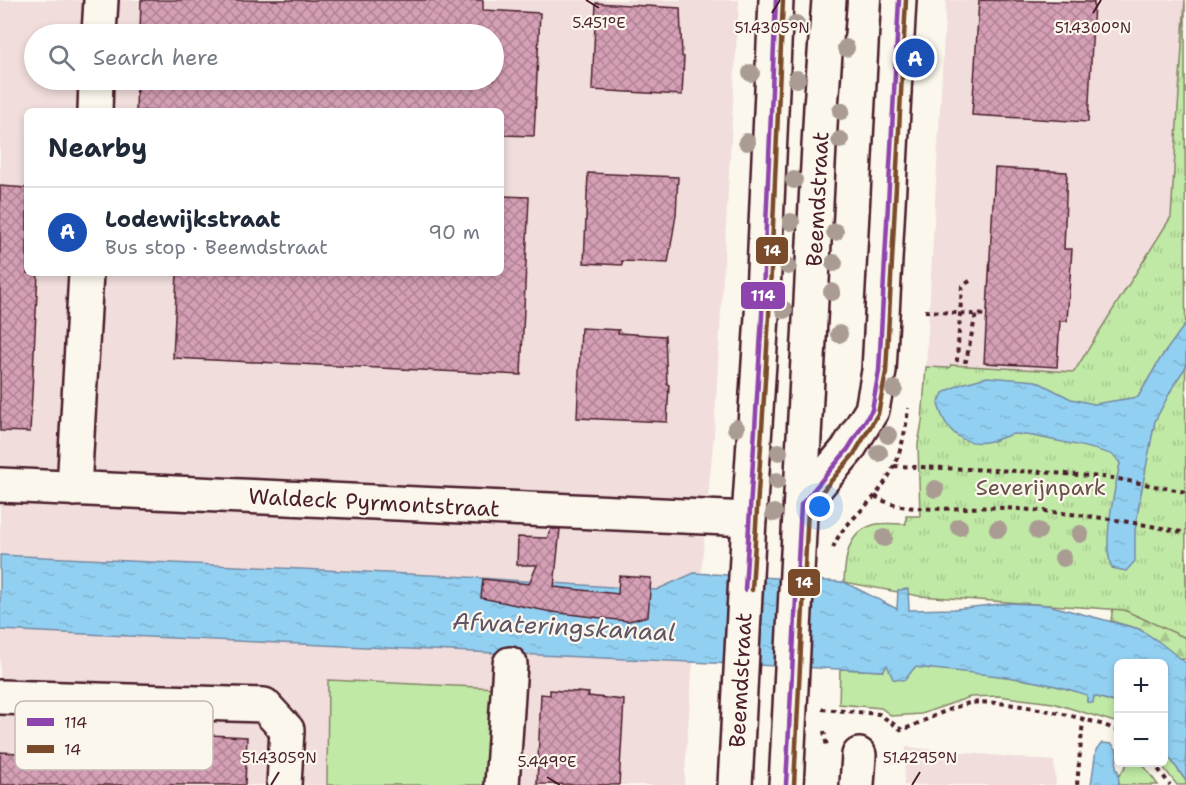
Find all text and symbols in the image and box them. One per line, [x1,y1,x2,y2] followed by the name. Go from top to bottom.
[572,13,626,33] text: 5.451°E
[734,18,810,38] text: 51.4305°N
[1055,18,1131,38] text: 51.4300°N
[24,24,504,90] search box
[896,36,934,80] pin: A
[45,41,78,74] icon: search
[93,43,219,72] text: Search here
[48,130,147,165] text: Nearby
[799,131,836,267] street label: Beemdstraat
[105,205,281,234] text: Lodewijkstraat
[60,219,75,245] text: A
[428,219,480,245] text: 90 m
[105,234,328,260] text: Bus stop · Beemdstraat
[755,236,789,265] line badge: 14
[763,240,781,261] text: 14
[740,281,786,310] line badge: 114
[750,285,776,306] text: 114
[976,473,1106,502] park label: Severijnpark
[248,481,500,524] street label: Waldeck Pyrmontstraat
[805,492,834,521] your location
[787,568,821,597] line badge: 14
[795,572,813,593] text: 14
[452,605,676,649] water label: Afwateringskanaal
[722,612,759,748] street label: Beemdstraat
[1114,659,1168,767] map controls
[1114,659,1168,713] button: +
[15,701,213,770] legend
[64,712,87,733] text: 114
[1114,713,1168,767] button: −
[64,739,81,760] text: 14
[241,748,317,768] text: 51.4305°N
[883,748,957,768] text: 51.4295°N
[517,752,577,772] text: 5.449°E

